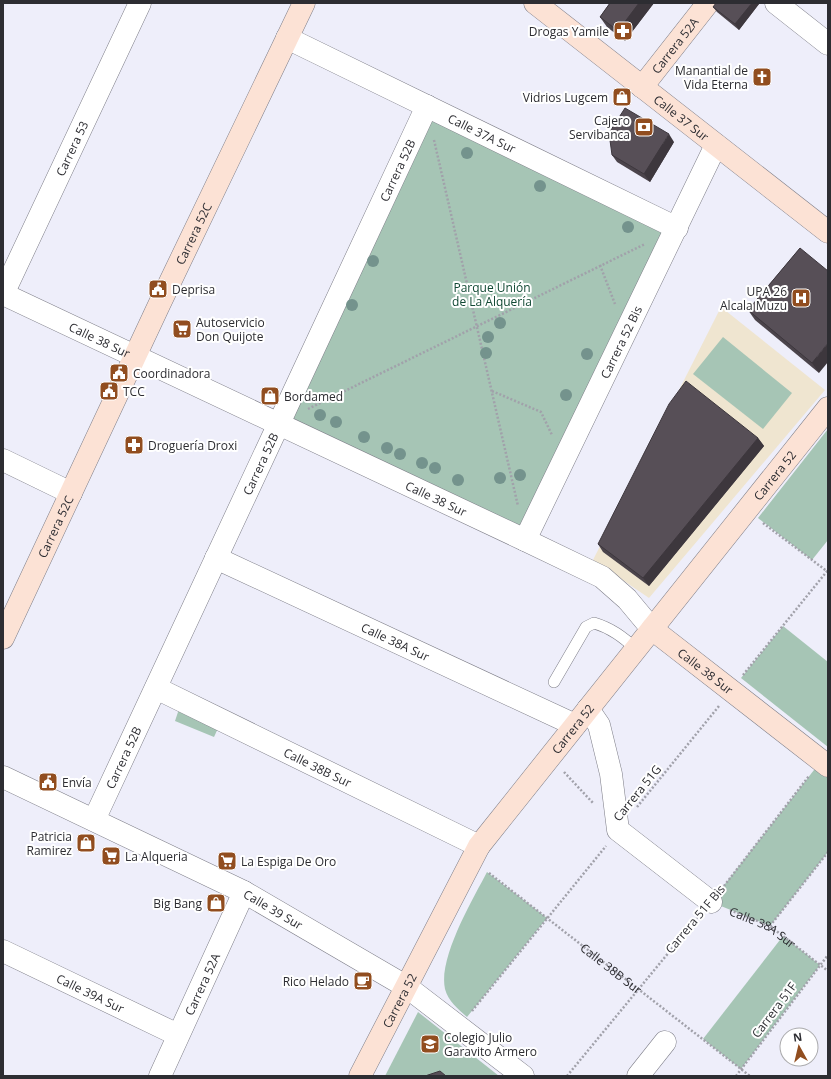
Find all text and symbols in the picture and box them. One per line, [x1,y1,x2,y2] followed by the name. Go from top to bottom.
[647,13,702,77] street label: Carrera 52A
[612,20,634,42] pharmacy icon: Drogas Yamile
[529,23,609,40] place label: Drogas Yamile
[675,62,748,93] place label: Manantial de Vida Eterna
[751,66,773,88] church icon: Manantial de Vida Eterna
[611,86,633,108] shop icon: Vidrios Lugcem
[523,89,608,106] place label: Vidrios Lugcem
[650,91,713,145] street label: Calle 37 Sur
[445,109,519,157] street label: Calle 37A Sur
[569,112,630,143] place label: Cajero Servibanca
[633,116,655,138] bank icon: Cajero Servibanca
[51,118,92,179] street label: Carrera 53
[375,136,419,204] street label: Carrera 52B
[171,199,216,267] street label: Carrera 52C
[147,278,169,300] public building icon: Deprisa
[452,279,532,310] park label: Parque Unión de La Alquería
[172,281,215,298] place label: Deprisa
[720,283,787,314] place label: UPA 26 Alcala Muzu
[790,287,812,309] hospital icon: UPA 26 Alcala Muzu
[596,302,646,381] street label: Carrera 52 Bis
[196,314,265,345] place label: Autoservicio Don Quijote
[66,318,133,361] street label: Calle 38 Sur
[171,318,193,340] supermarket icon: Autoservicio Don Quijote
[108,362,130,384] public building icon: Coordinadora
[133,365,210,382] place label: Coordinadora
[98,380,120,402] public building icon: TCC
[123,383,145,400] place label: TCC
[259,385,281,407] shop icon: Bordamed
[284,388,343,405] place label: Bordamed
[238,430,282,498] street label: Carrera 52B
[123,434,145,456] pharmacy icon: Droguería Droxi
[148,437,237,454] place label: Droguería Droxi
[749,447,800,504] street label: Carrera 52
[403,476,470,520] street label: Calle 38 Sur
[33,492,77,560] street label: Carrera 52C
[359,618,433,665] street label: Calle 38A Sur
[674,644,737,698] street label: Calle 38 Sur
[547,700,598,757] street label: Carrera 52
[101,723,145,791] street label: Carrera 52B
[281,743,355,791] street label: Calle 38B Sur
[609,761,665,825] street label: Carrera 51G
[37,771,59,793] public building icon: Envía
[62,774,92,791] place label: Envía
[27,828,72,859] place label: Patricia Ramirez
[75,832,97,854] shop icon: Patricia Ramirez
[100,845,122,867] supermarket icon: La Alqueria
[125,848,188,865] place label: La Alqueria
[216,850,238,872] supermarket icon: La Espiga De Oro
[241,853,336,870] place label: La Espiga De Oro
[661,881,729,957] street label: Carrera 51F Bis
[241,885,306,933] street label: Calle 39 Sur
[205,892,227,914] shop icon: Big Bang
[153,895,202,912] place label: Big Bang
[727,902,800,952] street label: Calle 38A Sur
[577,939,646,998] street label: Calle 38B Sur
[180,950,224,1018] street label: Carrera 52A
[54,969,127,1017] street label: Calle 39A Sur
[352,970,374,992] cafe icon: Rico Helado
[378,970,420,1031] street label: Carrera 52
[283,973,349,990] place label: Rico Helado
[748,979,800,1041] street label: Carrera 51F
[779,1027,819,1067] north arrow
[444,1029,537,1060] place label: Colegio Julio Garavito Armero
[792,1029,803,1045] text: N
[419,1033,441,1055] school or university icon: Colegio Julio Garavito Armero

